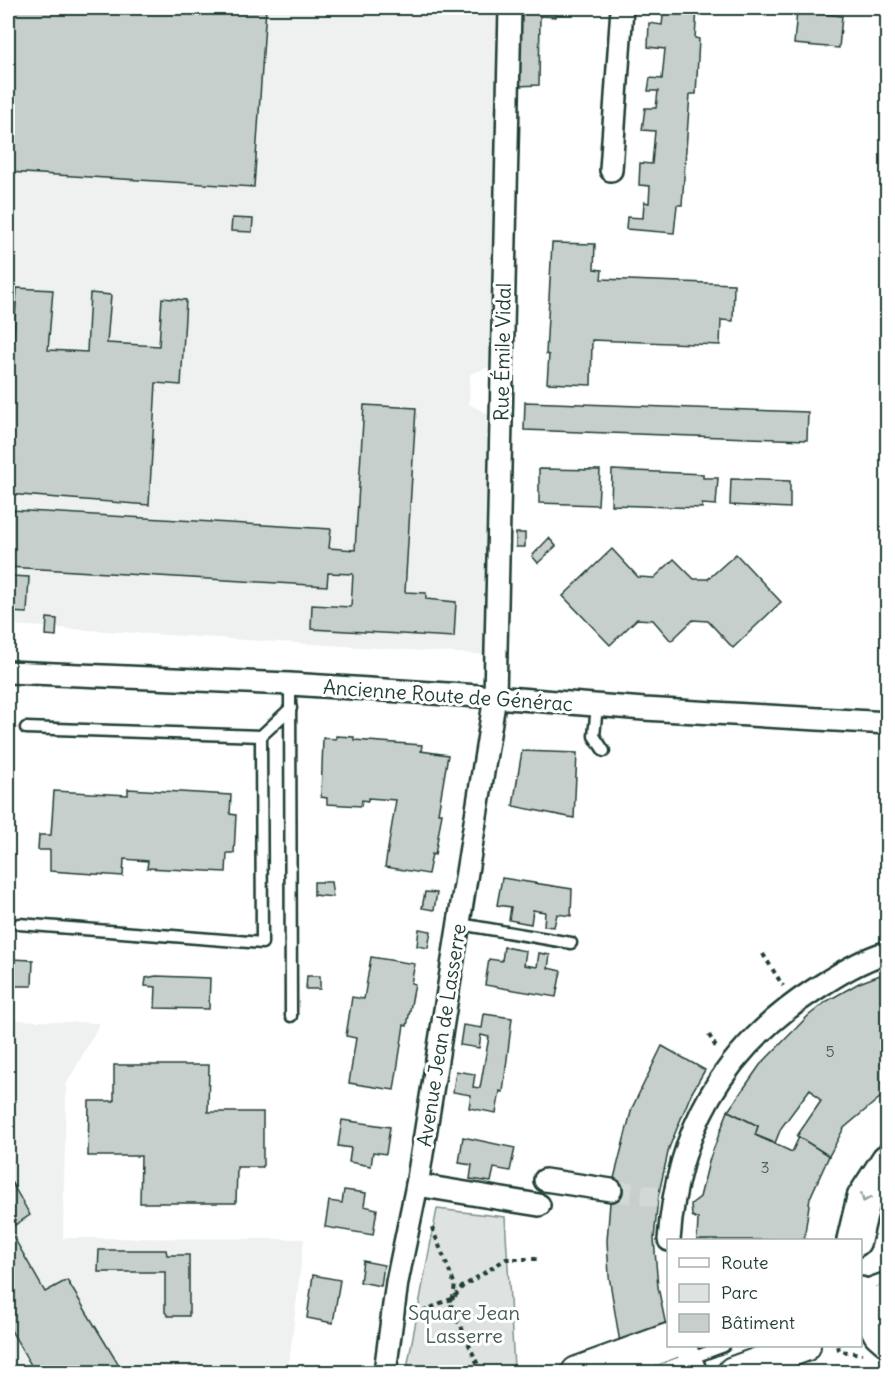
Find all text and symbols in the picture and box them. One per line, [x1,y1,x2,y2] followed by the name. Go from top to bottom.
[488,283,516,421] street label: Rue Émile Vidal
[322,674,574,716] street label: Ancienne Route de Générac
[411,922,471,1148] street label: Avenue Jean de Lasserre
[825,1041,835,1061] house number: 5
[760,1157,770,1177] house number: 3
[860,1192,872,1203] one-way arrow
[667,1239,862,1347] legend
[721,1251,769,1274] text: Route
[721,1281,758,1304] text: Parc
[408,1300,520,1348] park label: Square Jean Lasserre
[721,1311,795,1334] text: Bâtiment

